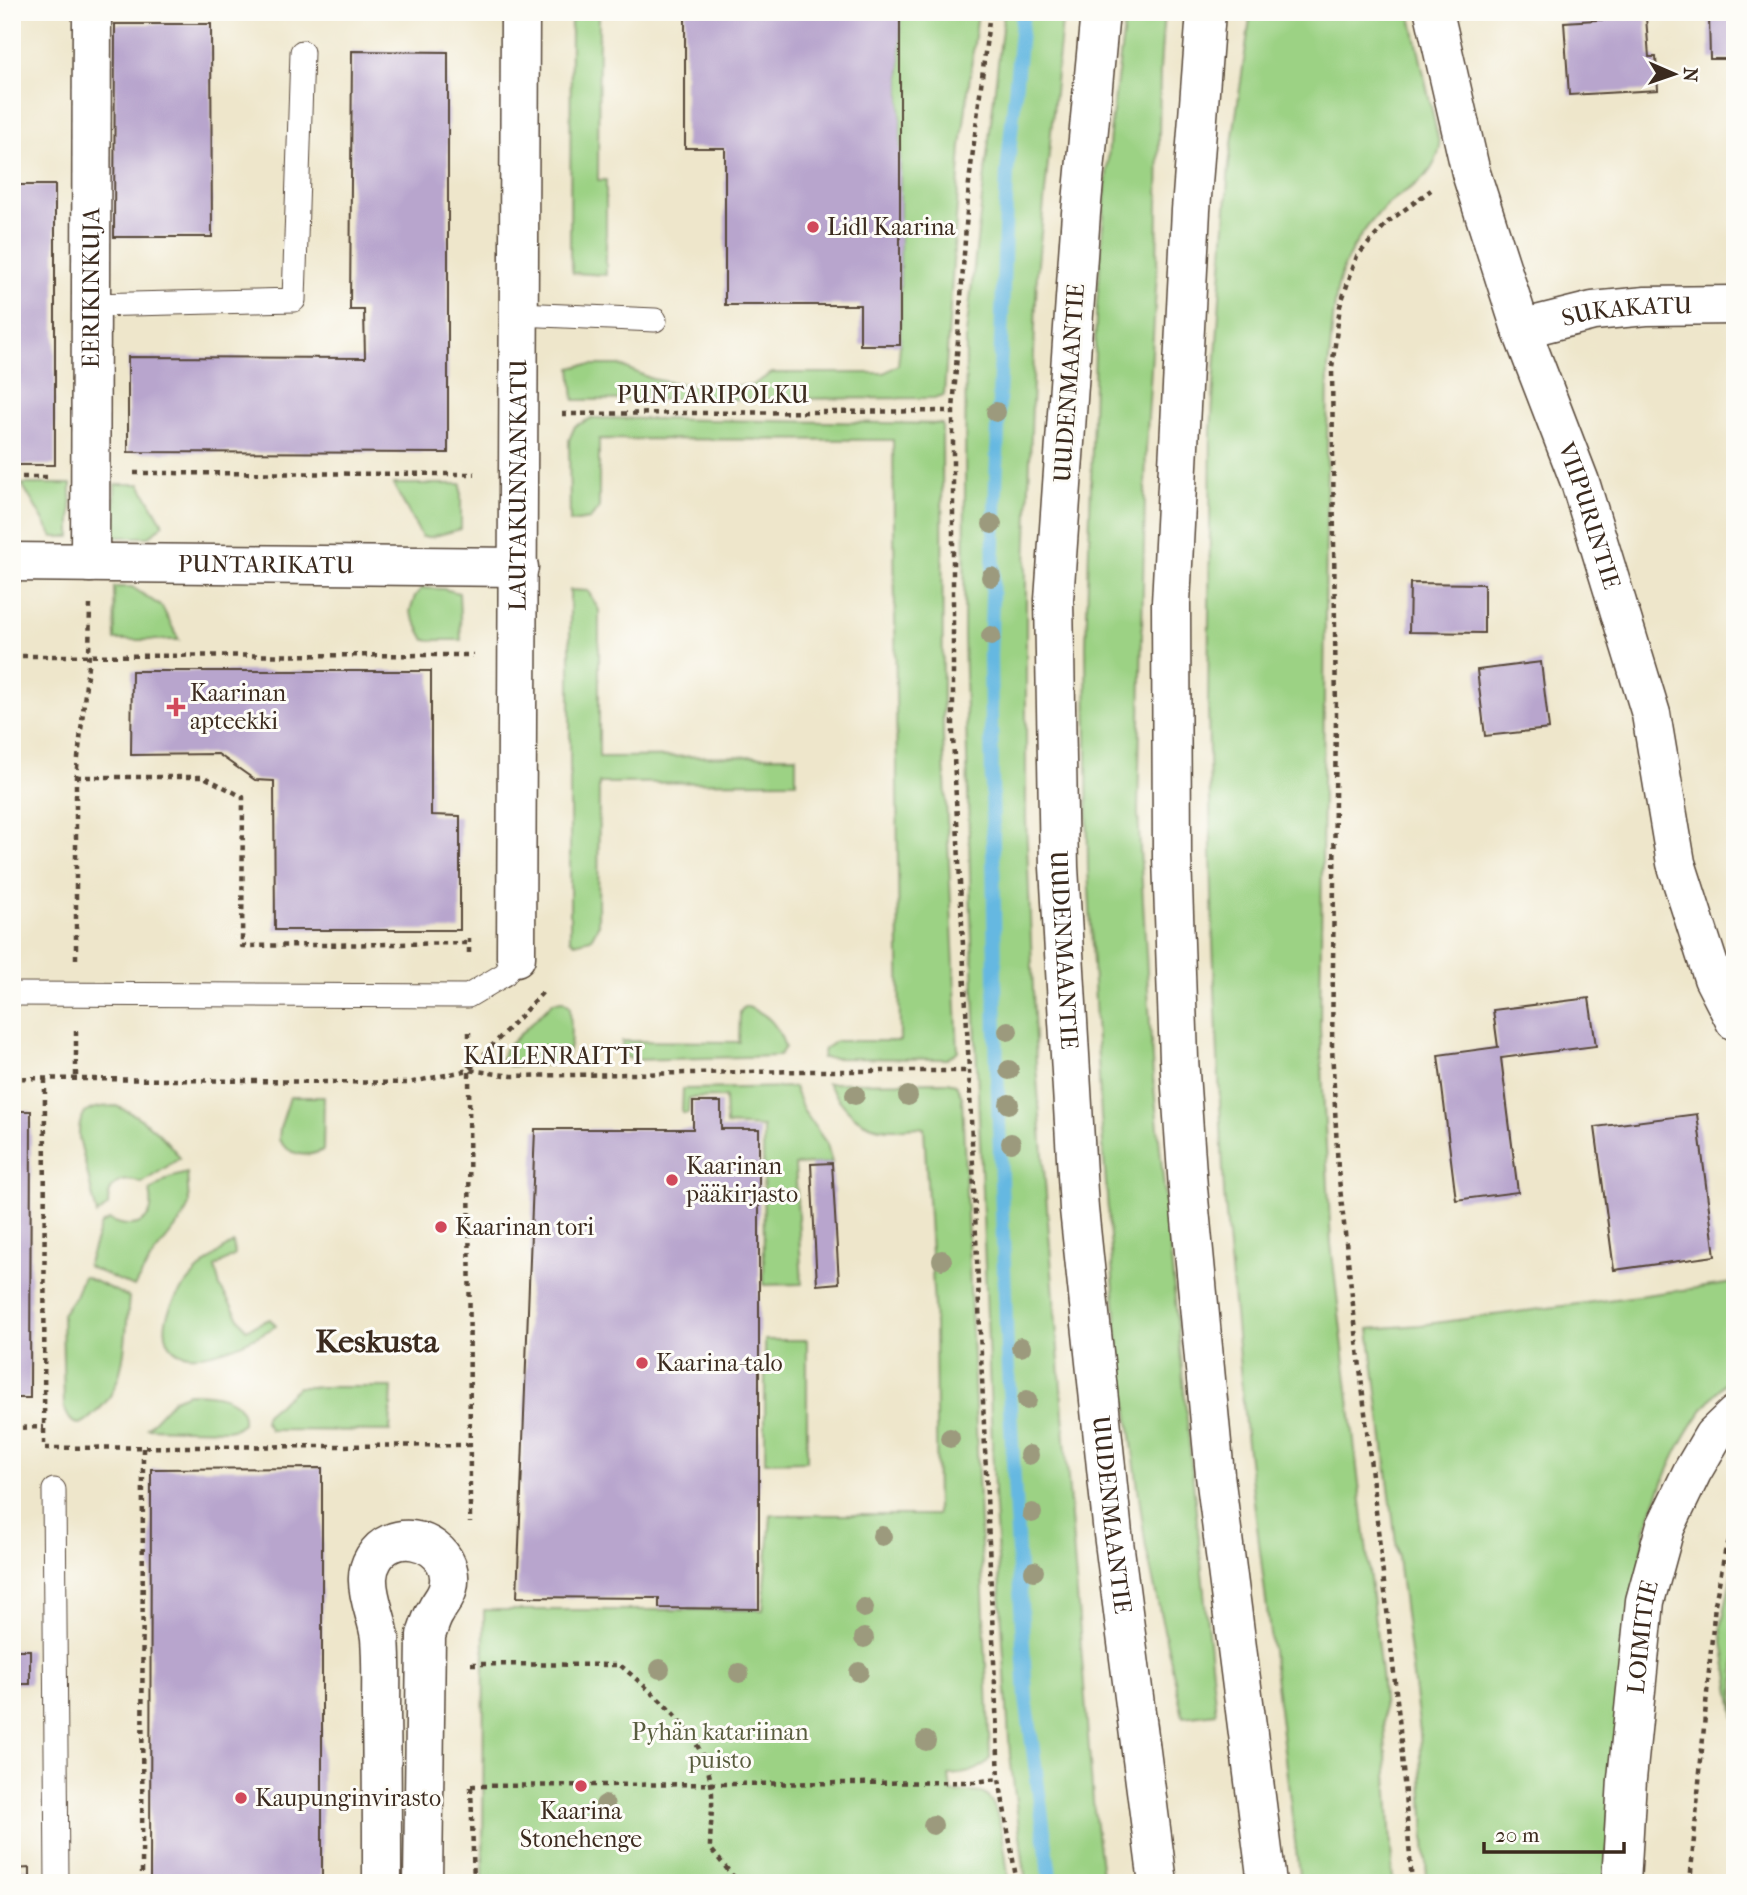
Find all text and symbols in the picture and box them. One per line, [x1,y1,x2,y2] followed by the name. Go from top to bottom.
[1638,38,1708,108] north arrow
[1679,67,1701,83] text: N
[77,207,105,368] street label: EERIKINKUJA
[827,213,956,241] place label: Lidl Kaarina
[805,219,821,235] marker: Lidl Kaarina
[1048,283,1090,483] street label: UUDENMAANTIE
[1559,291,1693,332] street label: SUKAKATU
[503,359,533,611] street label: LAUTAKUNNANKATU
[617,381,810,409] street label: PUNTARIPOLKU
[1552,437,1626,593] street label: VIIPURINTIE
[178,550,355,579] street label: PUNTARIKATU
[190,679,286,735] place label: Kaarinan apteekki
[168,699,184,715] marker: Kaarinan apteekki
[1045,850,1084,1050] street label: UUDENMAANTIE
[463,1042,643,1070] street label: KALLENRAITTI
[685,1152,798,1208] place label: Kaarinan pääkirjasto
[664,1172,680,1188] marker: Kaarinan pääkirjasto
[455,1213,594,1241] place label: Kaarinan tori
[433,1219,449,1235] marker: Kaarinan tori
[316,1323,440,1360] district label: Keskusta
[656,1349,783,1377] place label: Kaarina-talo
[634,1355,650,1371] marker: Kaarina-talo
[1087,1414,1137,1616] street label: UUDENMAANTIE
[1622,1577,1664,1695] street label: LOIMITIE
[631,1718,809,1774] park label: Pyhän katariinan puisto
[573,1778,589,1794] marker: Kaarina Stonehenge
[255,1784,441,1812] place label: Kaupunginvirasto
[233,1790,249,1806] marker: Kaupunginvirasto
[520,1797,642,1853] place label: Kaarina Stonehenge
[1484,1811,1624,1855] scale bar
[1495,1823,1540,1847] text: 20 m

